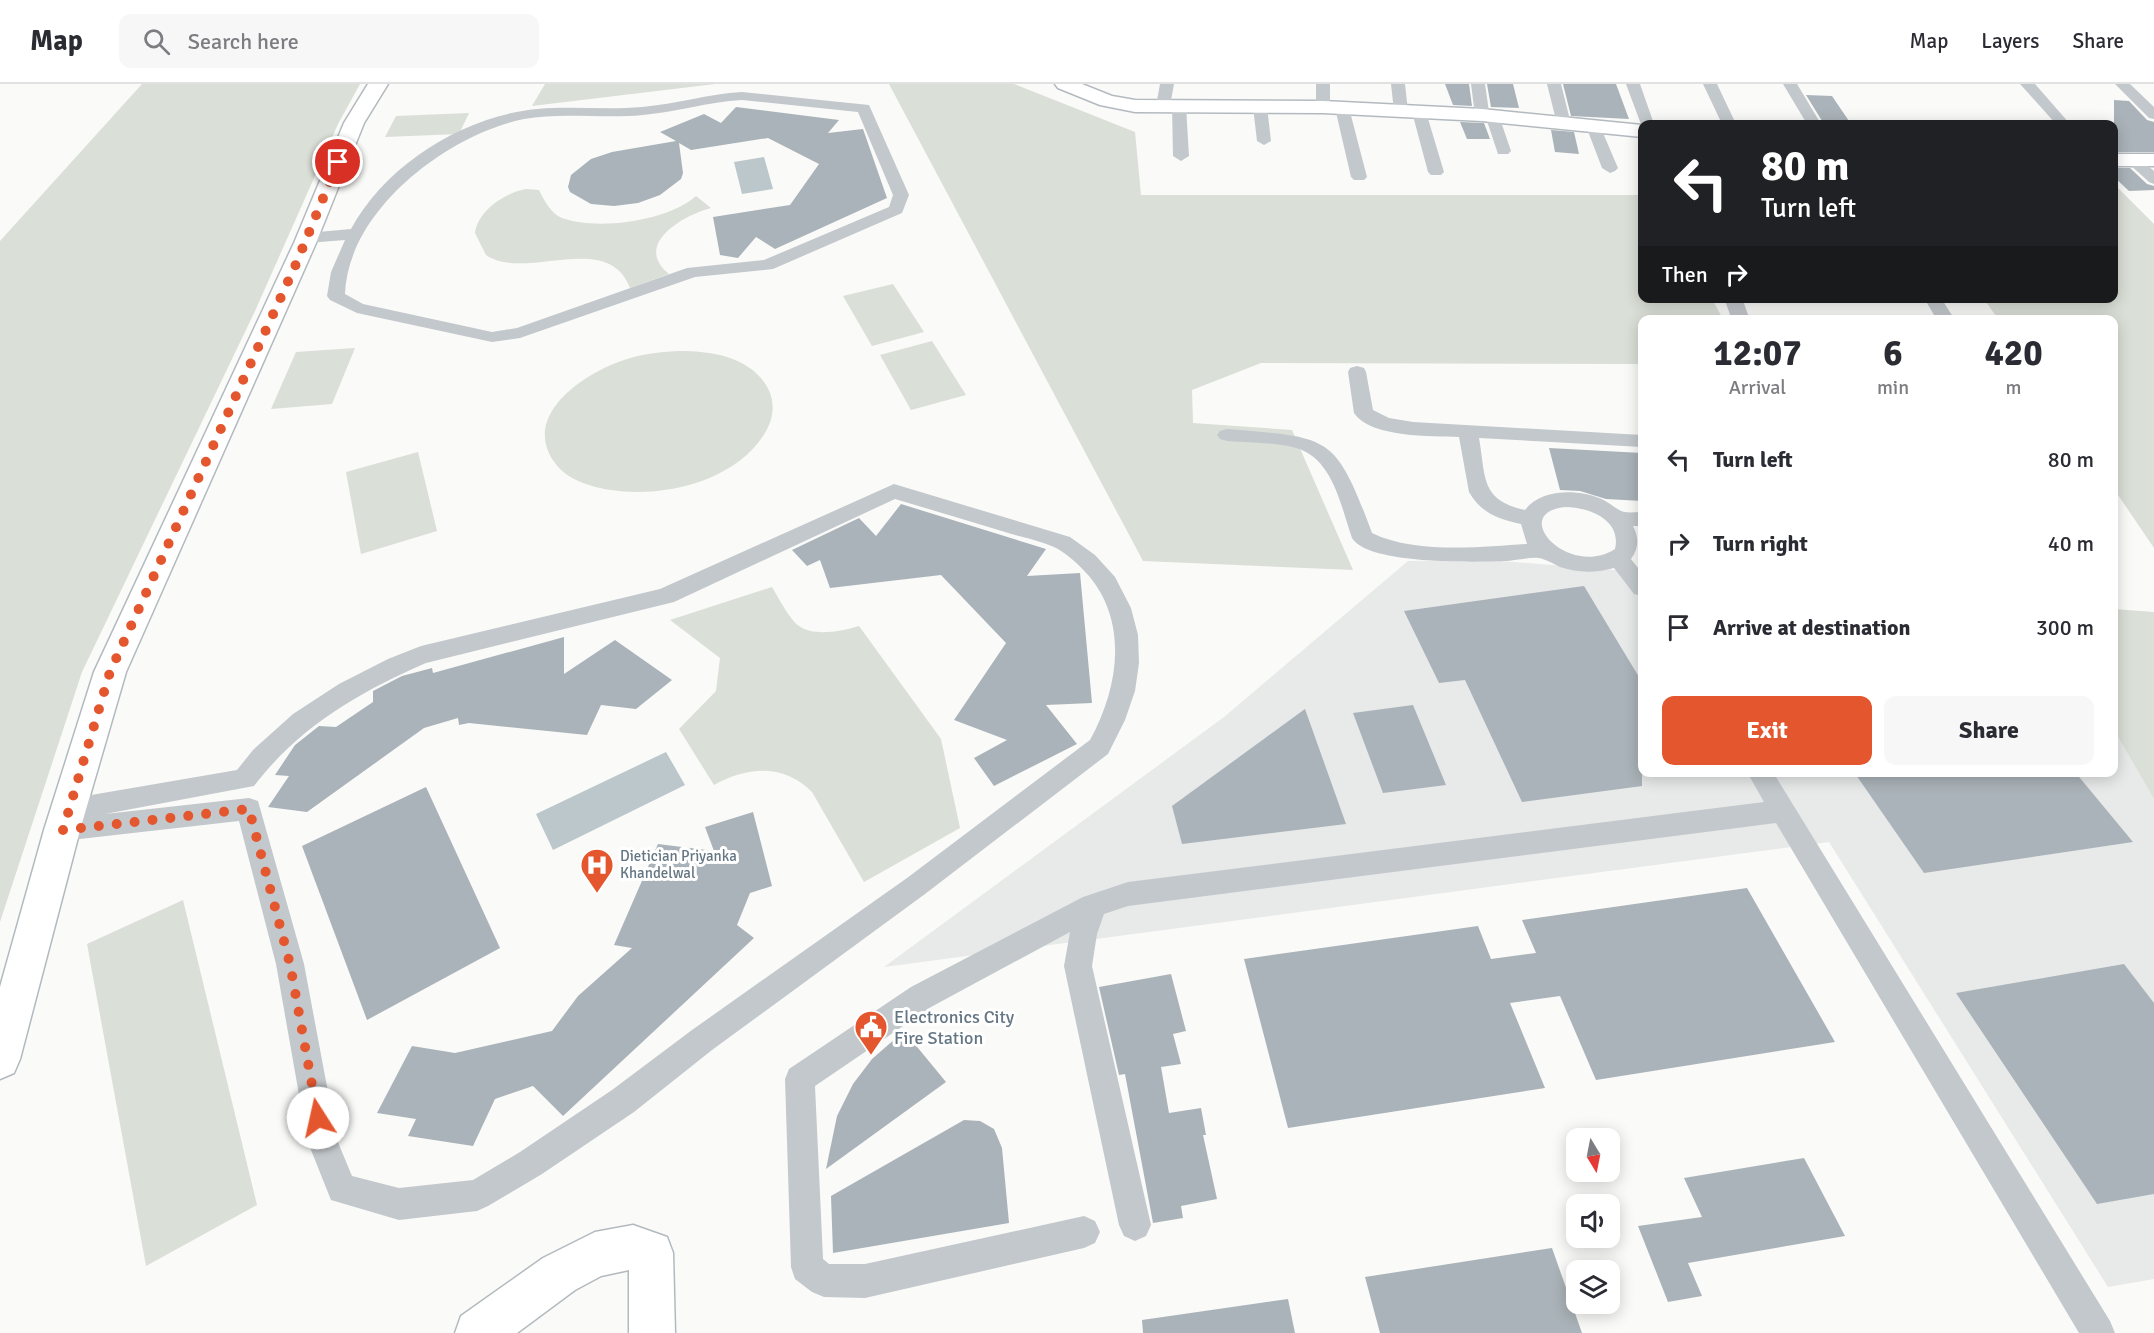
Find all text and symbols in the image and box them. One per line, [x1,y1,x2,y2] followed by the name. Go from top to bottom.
[119,14,539,68] search box
[30,24,83,58] text: Map
[140,25,173,58] icon: search
[188,28,299,55] text: Search here
[1910,28,1948,54] text: Map
[1981,28,2039,54] text: Layers
[2072,28,2124,54] text: Share
[312,136,363,187] pin
[1761,141,1850,192] text: 80 m
[1662,144,1740,222] icon: left
[321,145,354,178] icon: arrive
[1761,192,1856,225] text: Turn left
[1720,258,1753,291] icon: right
[1662,261,1708,288] text: Then
[1713,331,1802,376] text: 12:07
[1883,331,1903,376] text: 6
[1984,331,2043,376] text: 420
[1729,375,1786,400] text: Arrival
[1877,375,1909,400] text: min
[2006,375,2022,400] text: m
[1662,443,1695,476] icon: left
[1713,446,1793,473] text: Turn left
[2048,446,2094,473] text: 80 m
[1662,527,1695,560] icon: right
[1713,530,1808,557] text: Turn right
[2048,530,2094,557] text: 40 m
[1662,611,1695,644] icon: arrive
[1713,614,1910,641] text: Arrive at destination
[2036,614,2094,641] text: 300 m
[1662,696,1872,765] button: Exit
[1884,696,2094,765] button: Share
[579,847,615,894] hospital icon: Dietician Priyanka Khandelwal
[620,847,737,882] place label: Dietician Priyanka Khandelwal
[894,1006,1015,1049] place label: Electronics City Fire Station
[853,1009,889,1056] public building icon: Electronics City Fire Station
[286,1086,350,1150] position arrow
[1566,1128,1620,1182] north arrow
[1566,1128,1620,1314] map controls
[1566,1194,1620,1248] button: sound
[1566,1260,1620,1314] button: layers

